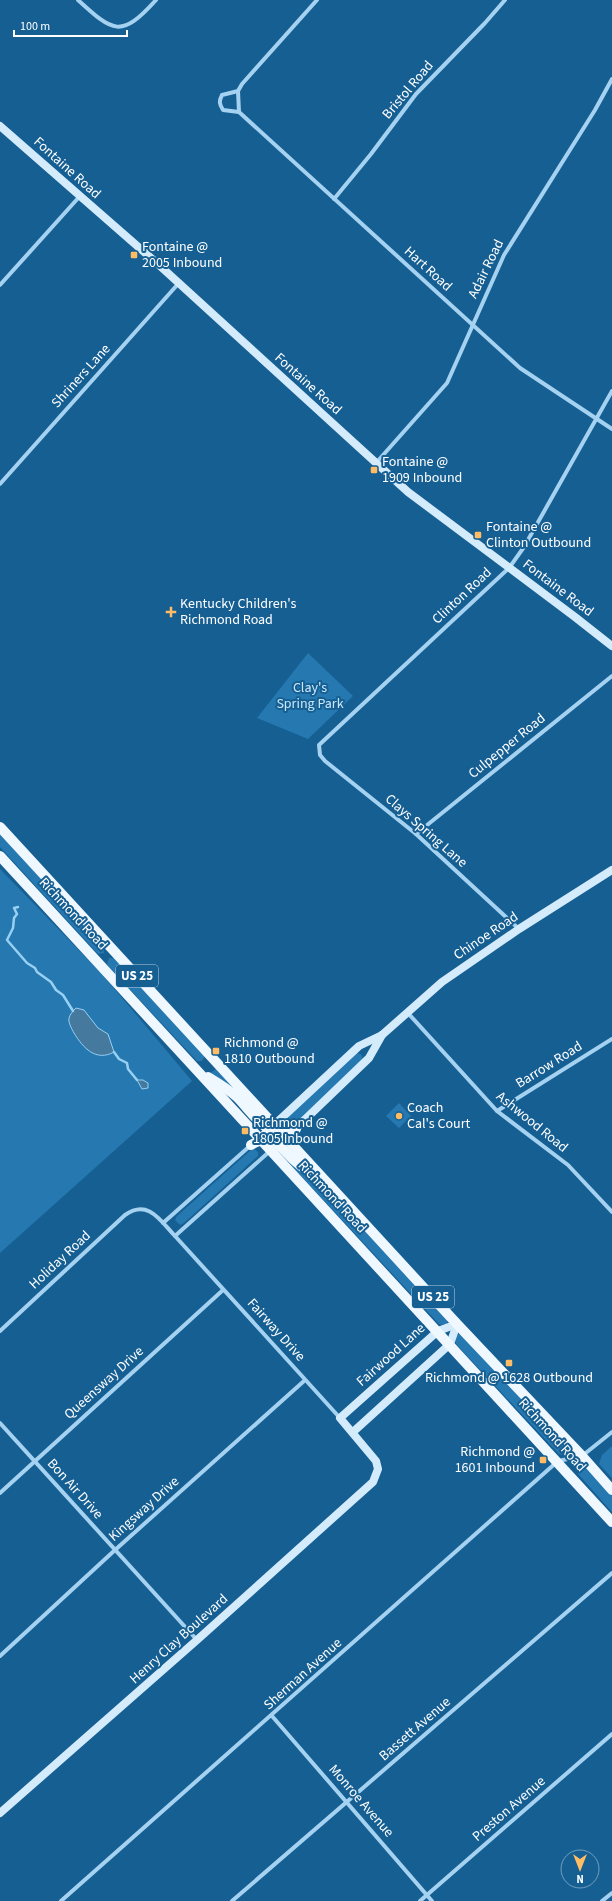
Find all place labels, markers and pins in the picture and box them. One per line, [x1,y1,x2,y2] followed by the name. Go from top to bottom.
[142,237,222,273] place label: Fontaine @ 2005 Inbound
[129,250,139,260] marker: Fontaine @ 2005 Inbound
[382,452,462,488] place label: Fontaine @ 1909 Inbound
[369,465,379,475] marker: Fontaine @ 1909 Inbound
[486,517,591,553] place label: Fontaine @ Clinton Outbound
[473,530,483,540] marker: Fontaine @ Clinton Outbound
[180,594,297,630] place label: Kentucky Children's Richmond Road
[165,606,177,618] marker: Kentucky Children's Richmond Road
[224,1033,315,1069] place label: Richmond @ 1810 Outbound
[211,1046,221,1056] marker: Richmond @ 1810 Outbound
[407,1098,471,1134] place label: Coach Cal's Court
[394,1111,404,1121] marker: Coach Cal's Court
[253,1113,333,1149] place label: Richmond @ 1805 Inbound
[240,1126,250,1136] marker: Richmond @ 1805 Inbound
[504,1358,514,1368] marker: Richmond @ 1628 Outbound
[425,1368,593,1388] place label: Richmond @ 1628 Outbound
[455,1442,535,1478] place label: Richmond @ 1601 Inbound
[538,1455,548,1465] marker: Richmond @ 1601 Inbound

